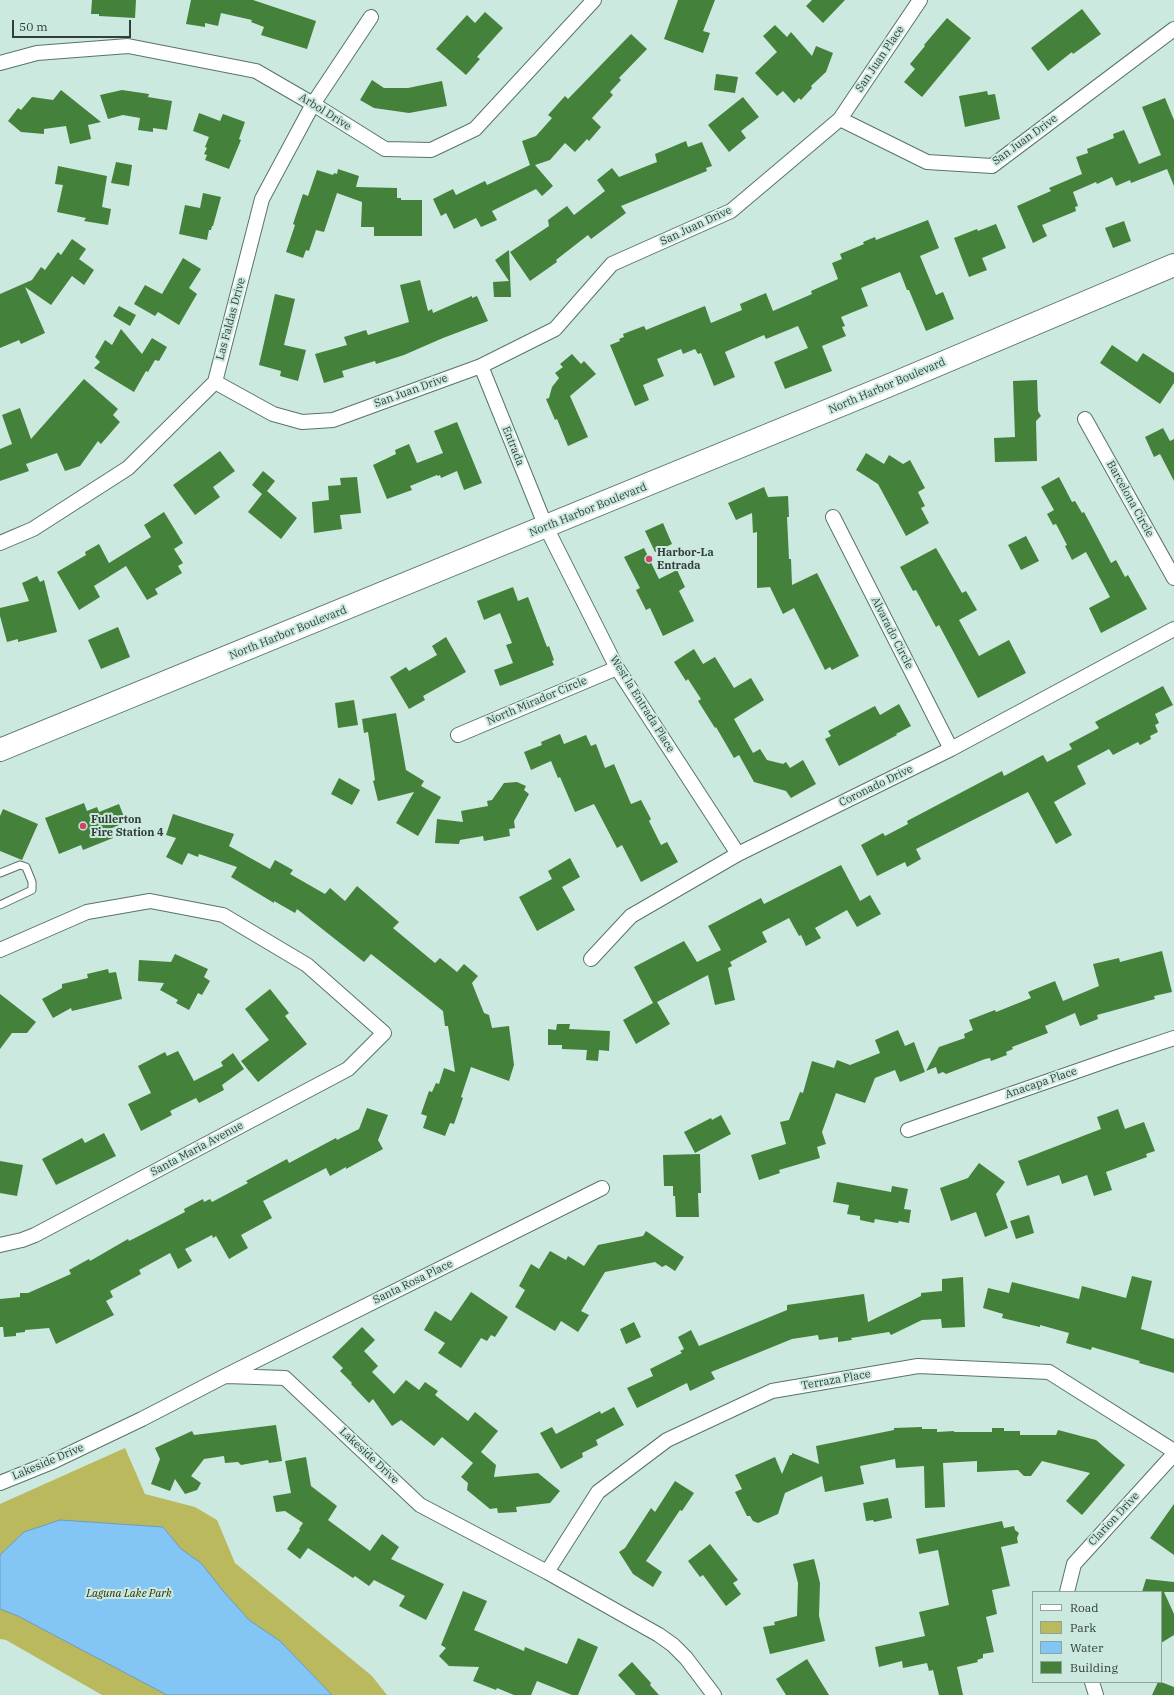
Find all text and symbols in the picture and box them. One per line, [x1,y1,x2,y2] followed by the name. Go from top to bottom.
[14,12,133,38] scale bar
[19,19,48,34] text: 50 m
[853,23,907,95] street label: San Juan Place
[297,91,353,133] street label: Arbol Drive
[990,112,1060,168] street label: San Juan Drive
[658,204,734,248] street label: San Juan Drive
[214,276,248,362] street label: Las Faldas Drive
[827,355,947,417] street label: North Harbor Boulevard
[372,372,450,410] street label: San Juan Drive
[499,424,527,468] street label: Entrada
[1104,459,1156,539] street label: Barcelona Circle
[527,480,649,540] street label: North Harbor Boulevard
[657,546,714,572] place label: Harbor-La Entrada
[644,554,654,564] marker: Harbor-La Entrada
[868,595,916,671] street label: Alvarado Circle
[227,603,349,663] street label: North Harbor Boulevard
[607,653,677,755] street label: West la Entrada Place
[485,674,589,728] street label: North Mirador Circle
[837,762,915,810] street label: Coronado Drive
[91,813,164,839] place label: Fullerton Fire Station 4
[78,821,88,831] marker: Fullerton Fire Station 4
[1003,1065,1079,1101] street label: Anacapa Place
[148,1119,246,1179] street label: Santa Maria Avenue
[371,1257,455,1307] street label: Santa Rosa Place
[800,1367,872,1393] street label: Terraza Place
[337,1425,401,1487] street label: Lakeside Drive
[10,1441,86,1483] street label: Lakeside Drive
[1086,1490,1142,1548] street label: Clarion Drive
[86,1587,172,1601] park label: Laguna Lake Park
[1032,1591,1162,1683] legend
[1070,1600,1099,1615] text: Road
[1070,1620,1096,1635] text: Park
[1070,1640,1103,1655] text: Water
[1070,1660,1118,1675] text: Building

